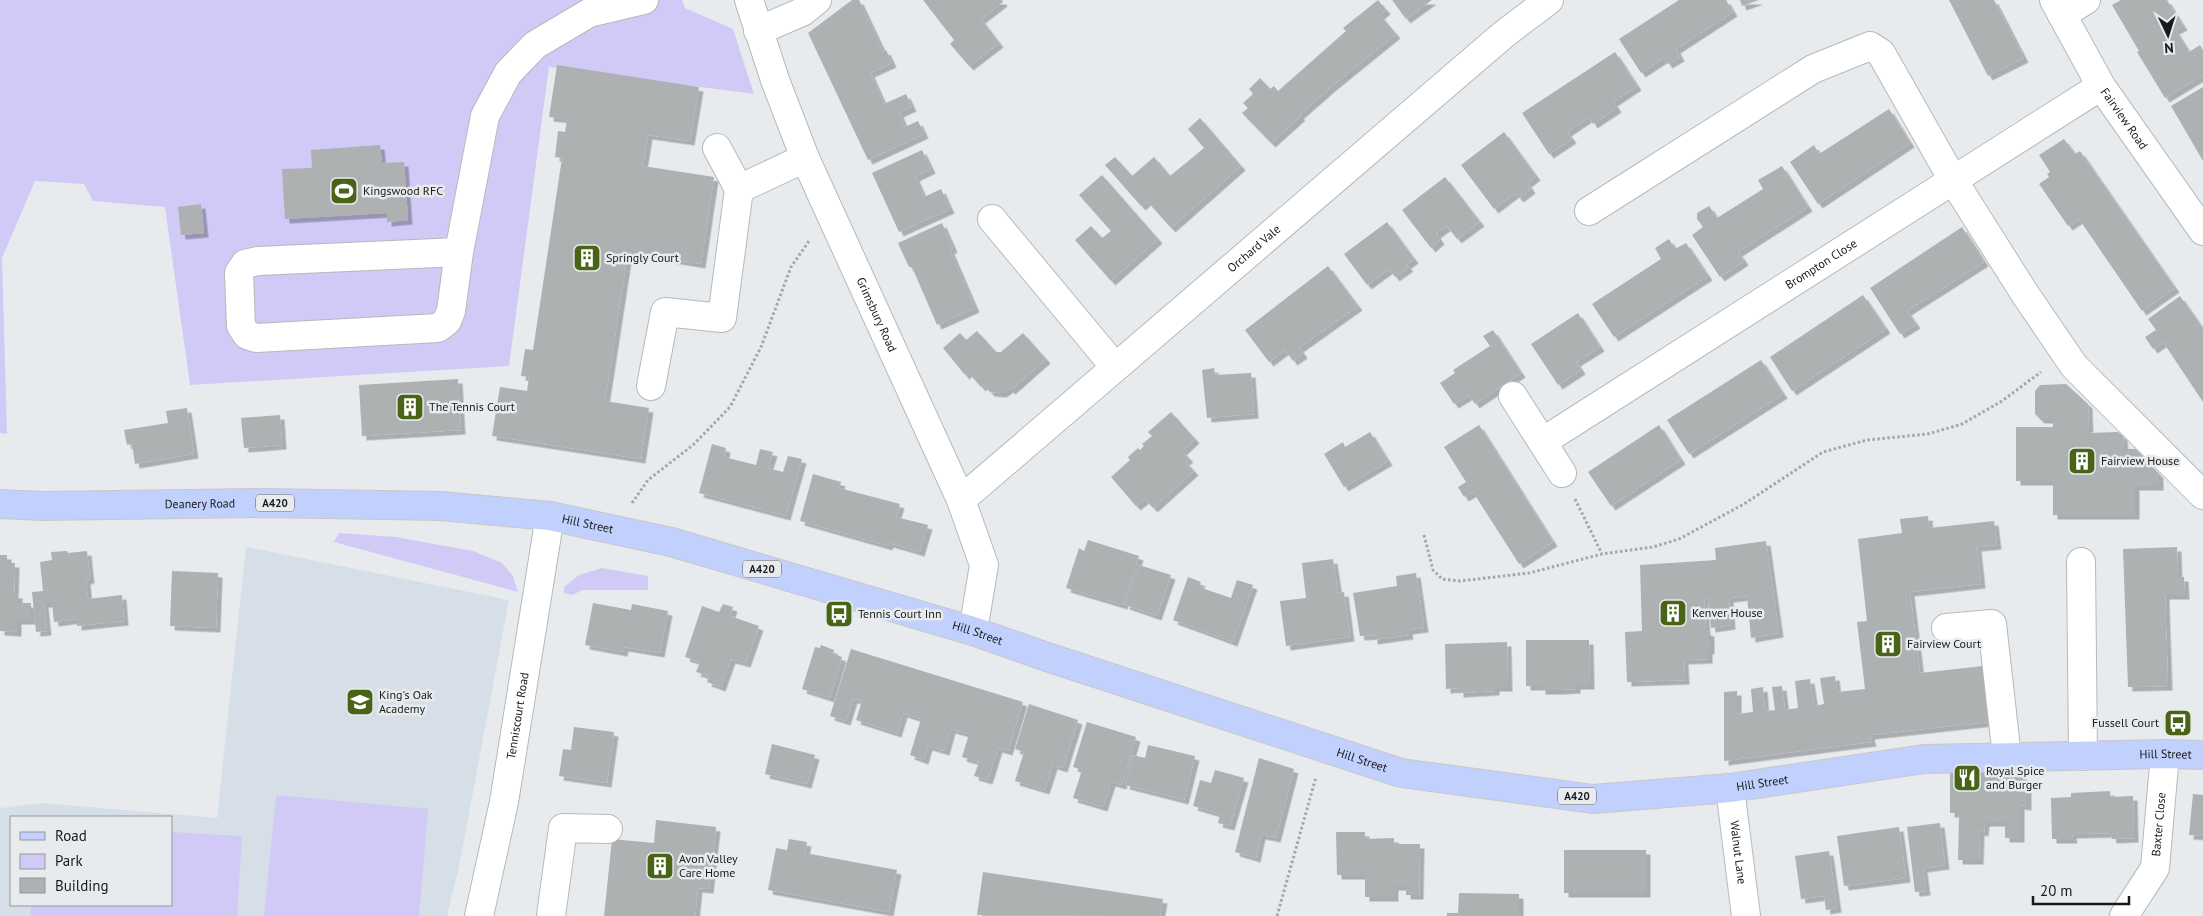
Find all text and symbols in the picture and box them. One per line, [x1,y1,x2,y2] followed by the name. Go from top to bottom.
[2143,10,2193,60] north arrow
[2164,39,2174,57] text: N
[2098,85,2151,152] street label: Fairview Road
[329,176,359,206] sports icon: Kingswood RFC
[363,183,443,198] place label: Kingswood RFC
[1224,221,1283,275] street label: Orchard Vale
[1782,235,1860,292] street label: Brompton Close
[572,243,602,273] building icon: Springly Court
[606,250,679,265] place label: Springly Court
[853,275,900,354] street label: Grimsbury Road
[395,392,425,422] building icon: The Tennis Court
[429,399,515,414] place label: The Tennis Court
[2067,446,2097,476] building icon: Fairview House
[2101,453,2179,468] place label: Fairview House
[256,494,294,512] road number: A420
[165,495,235,511] street label: Deanery Road
[561,511,615,536] street label: Hill Street
[743,560,781,578] road number: A420
[1658,598,1688,628] building icon: Kenver House
[824,599,854,629] bus stop icon: Tennis Court Inn
[1692,605,1763,620] place label: Kenver House
[858,606,942,621] place label: Tennis Court Inn
[951,617,1005,648] street label: Hill Street
[1873,629,1903,659] building icon: Fairview Court
[1907,636,1981,651] place label: Fairview Court
[503,671,532,760] street label: Tenniscourt Road
[345,687,375,717] school or university icon: King's Oak Academy
[379,687,433,716] place label: King's Oak Academy
[2163,708,2193,738] bus stop icon: Fussell Court
[2092,715,2159,730] place label: Fussell Court
[1335,744,1389,775] street label: Hill Street
[2139,746,2192,762] street label: Hill Street
[1952,763,1982,793] restaurant icon: Royal Spice and Burger
[1986,763,2044,792] place label: Royal Spice and Burger
[1735,771,1789,794] street label: Hill Street
[1558,788,1596,804] road number: A420
[2148,791,2169,857] street label: Baxter Close
[10,816,172,906] legend
[1727,820,1750,885] street label: Walnut Lane
[55,826,87,845] text: Road
[55,851,83,870] text: Park
[645,851,675,881] building icon: Avon Valley Care Home
[679,851,738,880] place label: Avon Valley Care Home
[2033,874,2129,906] scale bar
[55,876,109,895] text: Building
[2040,881,2073,900] text: 20 m

